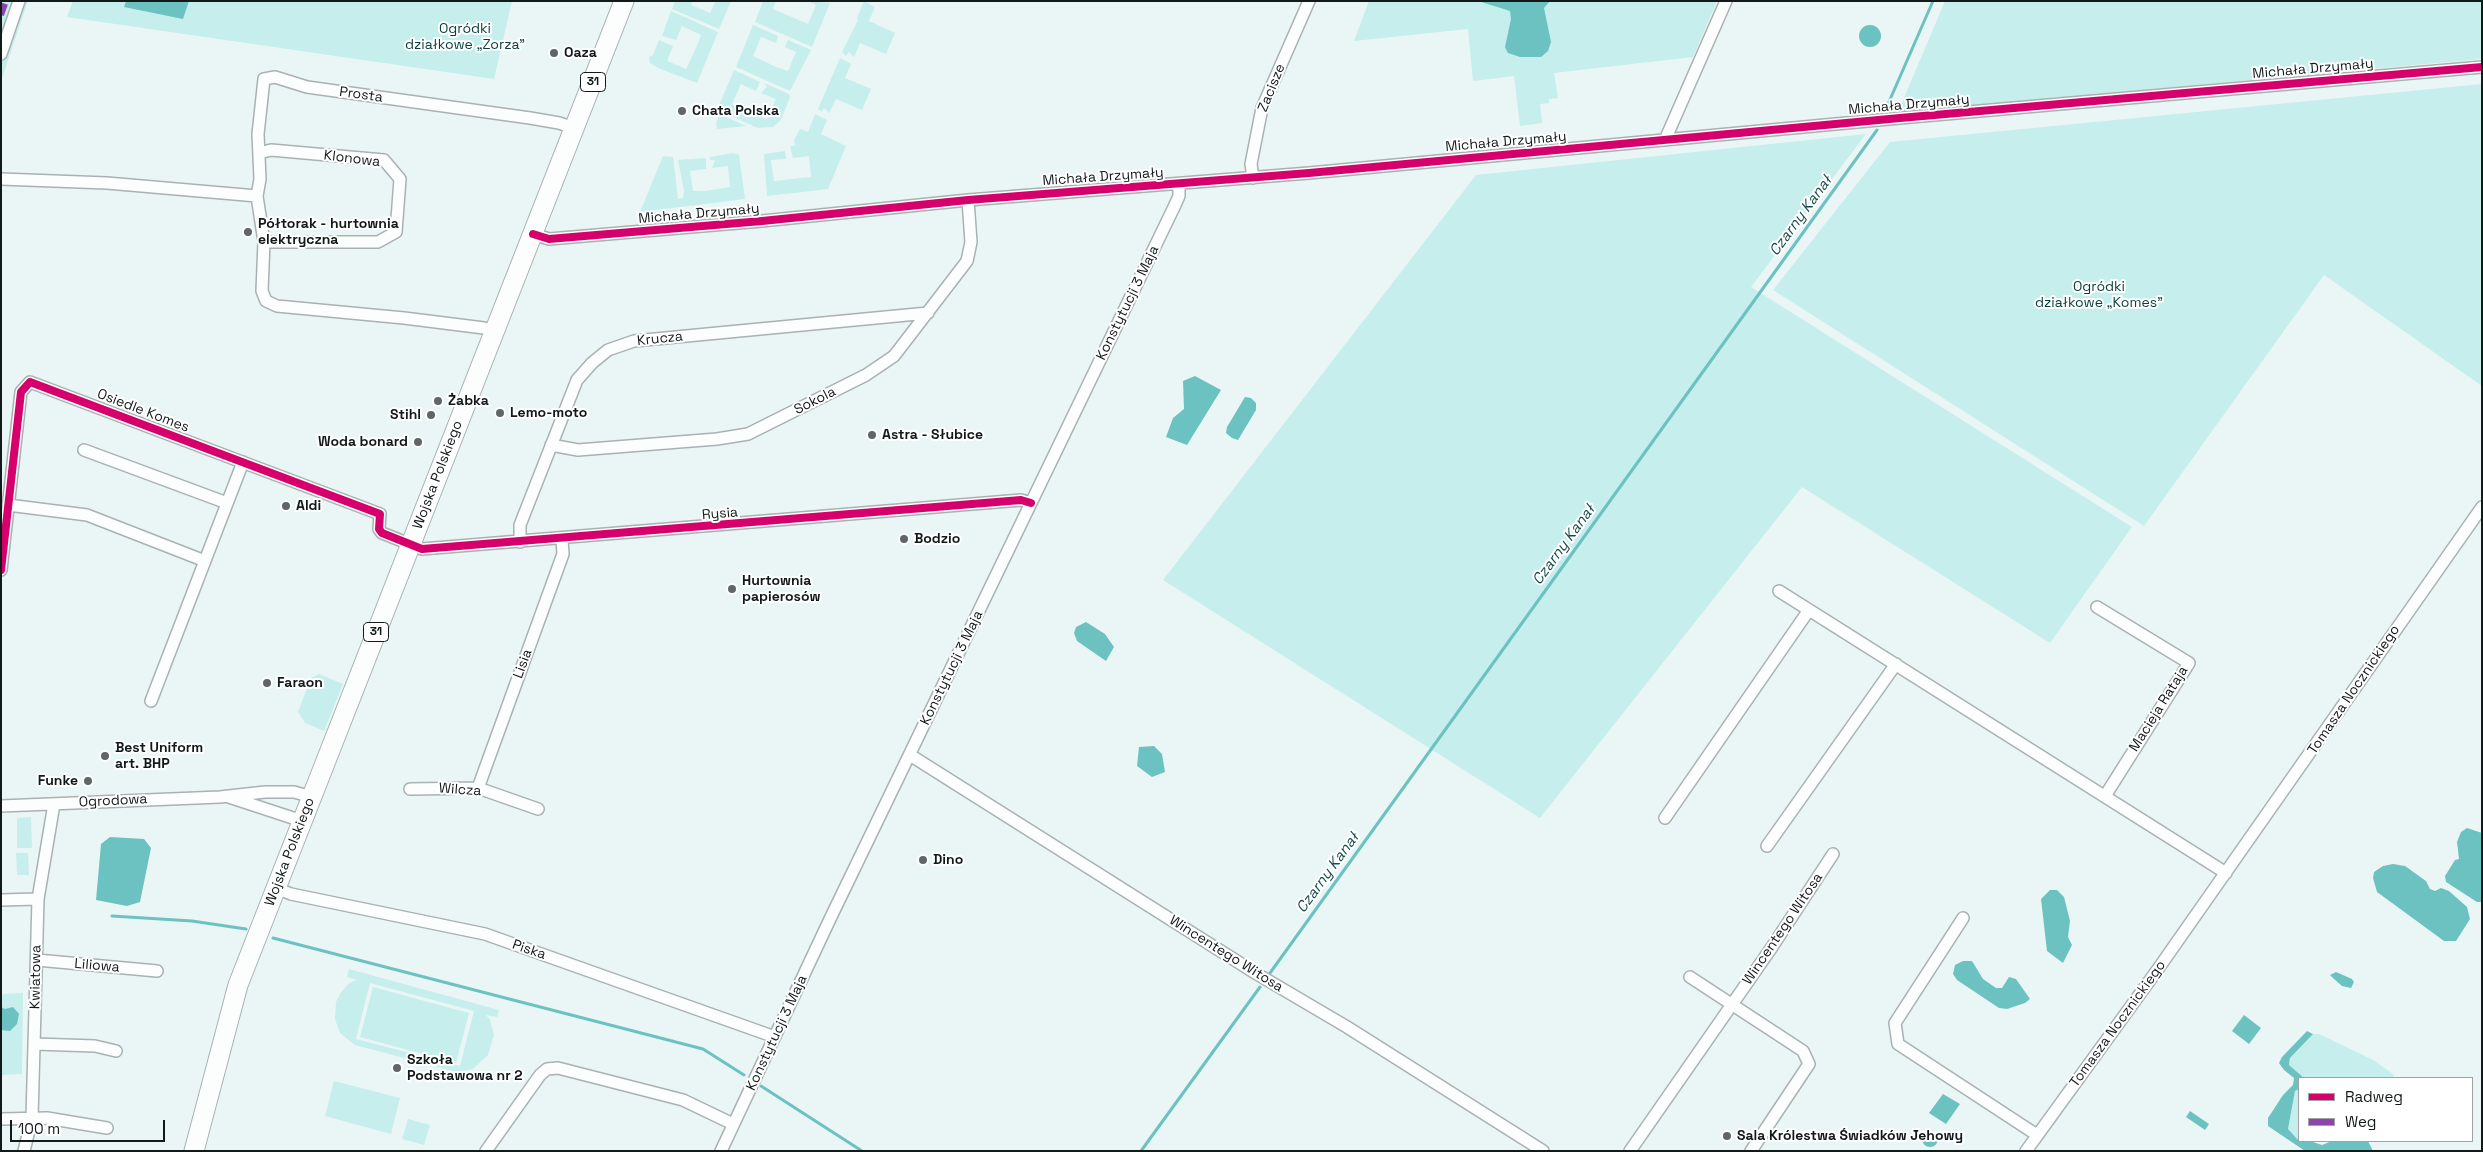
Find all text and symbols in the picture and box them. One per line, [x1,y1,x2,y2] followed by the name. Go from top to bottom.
[405,21,525,54] park label: Ogródki działkowe „Zorza”
[564,45,597,61] place label: Oaza
[548,47,560,59] marker: Oaza
[2252,55,2374,83] street label: Michała Drzymały
[1255,61,1289,115] street label: Zacisze
[580,72,606,91] road number: 31
[338,84,384,106] street label: Prosta
[1848,91,1970,119] street label: Michała Drzymały
[692,103,779,119] place label: Chata Polska
[676,105,688,117] marker: Chata Polska
[1445,128,1567,156] street label: Michała Drzymały
[323,147,381,171] street label: Klonowa
[1042,164,1164,190] street label: Michała Drzymały
[1766,172,1836,260] water label: Czarny Kanał
[638,200,760,228] street label: Michała Drzymały
[258,216,399,248] place label: Półtorak - hurtownia elektryczna
[242,226,254,238] marker: Półtorak - hurtownia elektryczna
[1093,243,1163,363] street label: Konstytucji 3 Maja
[2035,279,2163,312] park label: Ogródki działkowe „Komes”
[636,328,684,350] street label: Krucza
[791,383,839,419] street label: Sokola
[95,386,191,436] street label: Osiedle Komes
[448,393,489,409] place label: Żabka
[432,395,444,407] marker: Żabka
[510,405,587,421] place label: Lemo-moto
[390,407,421,423] place label: Stihl
[494,407,506,419] marker: Lemo-moto
[425,409,437,421] marker: Stihl
[410,418,466,532] street label: Wojska Polskiego
[882,427,983,443] place label: Astra - Słubice
[866,429,878,441] marker: Astra - Słubice
[318,434,408,450] place label: Woda bonard
[412,436,424,448] marker: Woda bonard
[296,498,321,514] place label: Aldi
[280,500,292,512] marker: Aldi
[1529,501,1599,589] water label: Czarny Kanał
[701,504,739,524] street label: Rysia
[914,531,960,547] place label: Bodzio
[898,533,910,545] marker: Bodzio
[742,573,820,606] place label: Hurtownia papierosów
[726,583,738,595] marker: Hurtownia papierosów
[917,608,987,728] street label: Konstytucji 3 Maja
[364,622,388,642] road number: 31
[2304,622,2404,758] street label: Tomasza Nocznickiego
[510,647,536,681] street label: Lisia
[2126,663,2192,755] street label: Macieja Rataja
[277,675,323,691] place label: Faraon
[261,677,273,689] marker: Faraon
[115,740,203,772] place label: Best Uniform art. BHP
[99,750,111,762] marker: Best Uniform art. BHP
[38,773,78,789] place label: Funke
[82,775,94,787] marker: Funke
[438,780,482,800] street label: Wilcza
[78,791,148,811] street label: Ogrodowa
[262,795,318,909] street label: Wojska Polskiego
[1293,829,1363,917] water label: Czarny Kanał
[933,852,963,868] place label: Dino
[917,854,929,866] marker: Dino
[1739,870,1827,988] street label: Wincentego Witosa
[1166,912,1286,996] street label: Wincentego Witosa
[510,936,548,964] street label: Piska
[27,945,45,1009] street label: Kwiatowa
[74,956,120,976] street label: Liliowa
[2066,957,2170,1091] street label: Tomasza Nocznickiego
[743,973,811,1093] street label: Konstytucji 3 Maja
[407,1052,523,1084] place label: Szkoła Podstawowa nr 2
[391,1062,403,1074] marker: Szkoła Podstawowa nr 2
[2298,1077,2473,1142] legend
[2345,1087,2403,1106] text: Radweg
[12,1110,168,1142] scale bar
[2345,1112,2376,1131] text: Weg
[18,1119,60,1138] text: 100 m
[1737,1128,1963,1144] place label: Sala Królestwa Świadków Jehowy
[1721,1130,1733,1142] marker: Sala Królestwa Świadków Jehowy

